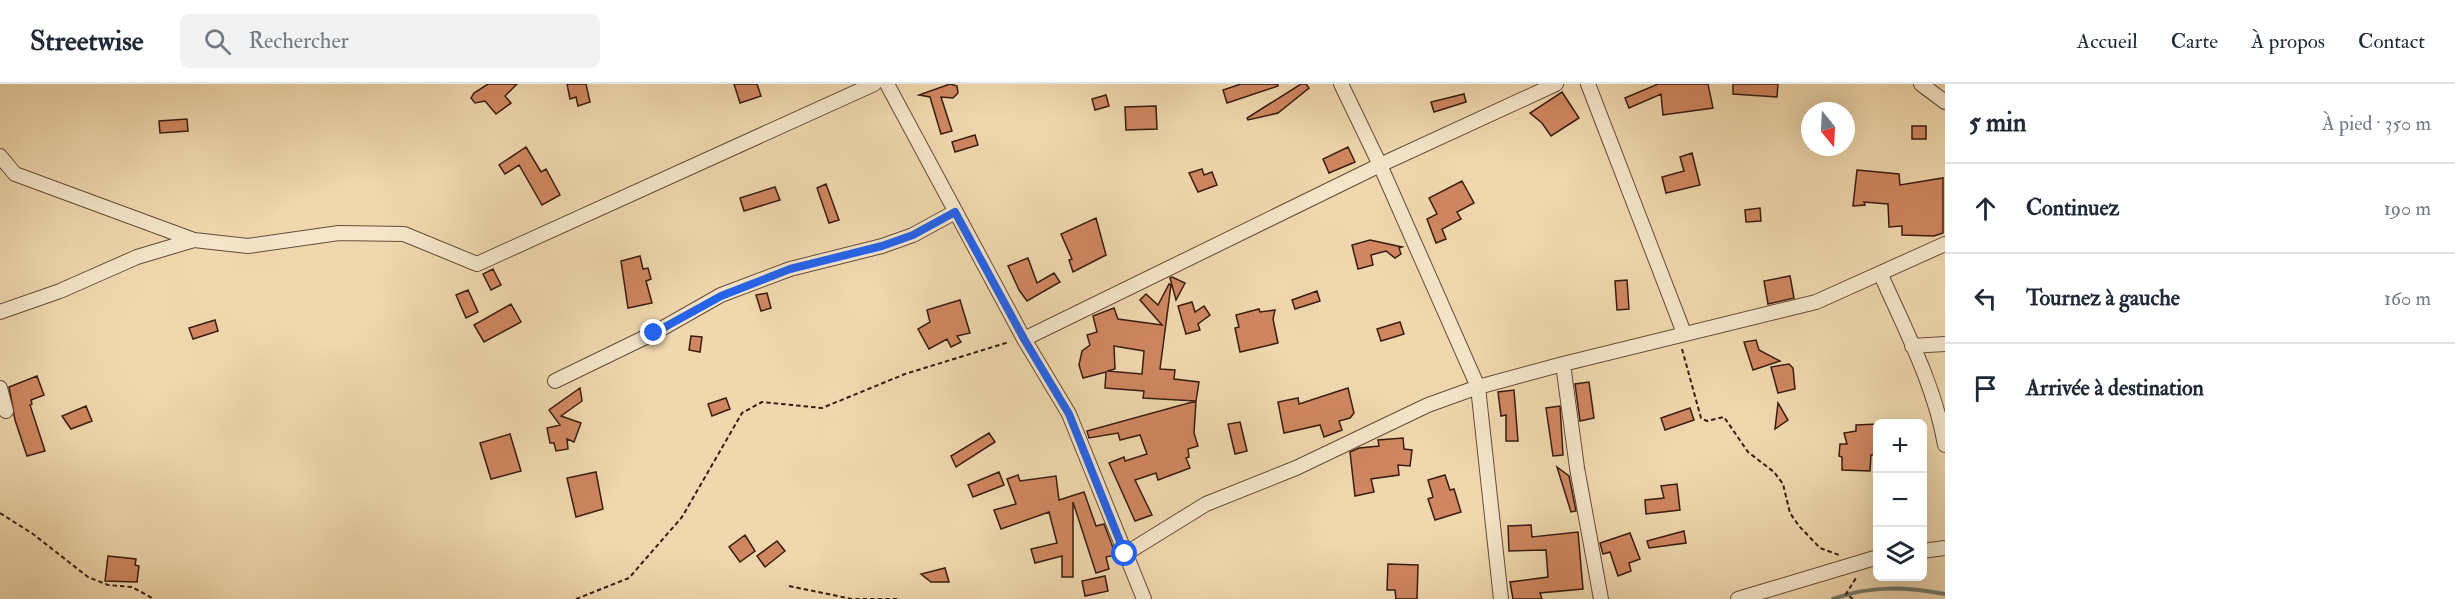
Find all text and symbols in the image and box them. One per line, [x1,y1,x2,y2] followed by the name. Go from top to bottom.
[180,14,600,68] search box
[30,24,144,59] text: Streetwise
[201,25,234,58] icon: search
[249,27,349,55] text: Rechercher
[2077,28,2138,55] text: Accueil
[2171,28,2218,55] text: Carte
[2251,28,2325,55] text: À propos
[2358,28,2425,55] text: Contact
[1801,102,1855,156] north arrow
[1969,107,2026,139] text: 5 min
[2322,111,2431,136] text: À pied · 350 m
[1969,192,2002,225] icon: ahead
[2026,194,2119,222] text: Continuez
[2384,196,2431,221] text: 190 m
[1969,282,2002,315] icon: left
[2026,284,2180,312] text: Tournez à gauche
[2384,286,2431,311] text: 160 m
[640,319,666,345] route end
[1969,372,2002,405] icon: arrive
[2026,374,2204,402] text: Arrivée à destination
[1873,419,1927,581] map controls
[1873,419,1927,473] button: +
[1873,473,1927,527] button: −
[1873,527,1927,581] button: layers
[1111,540,1137,566] route start

